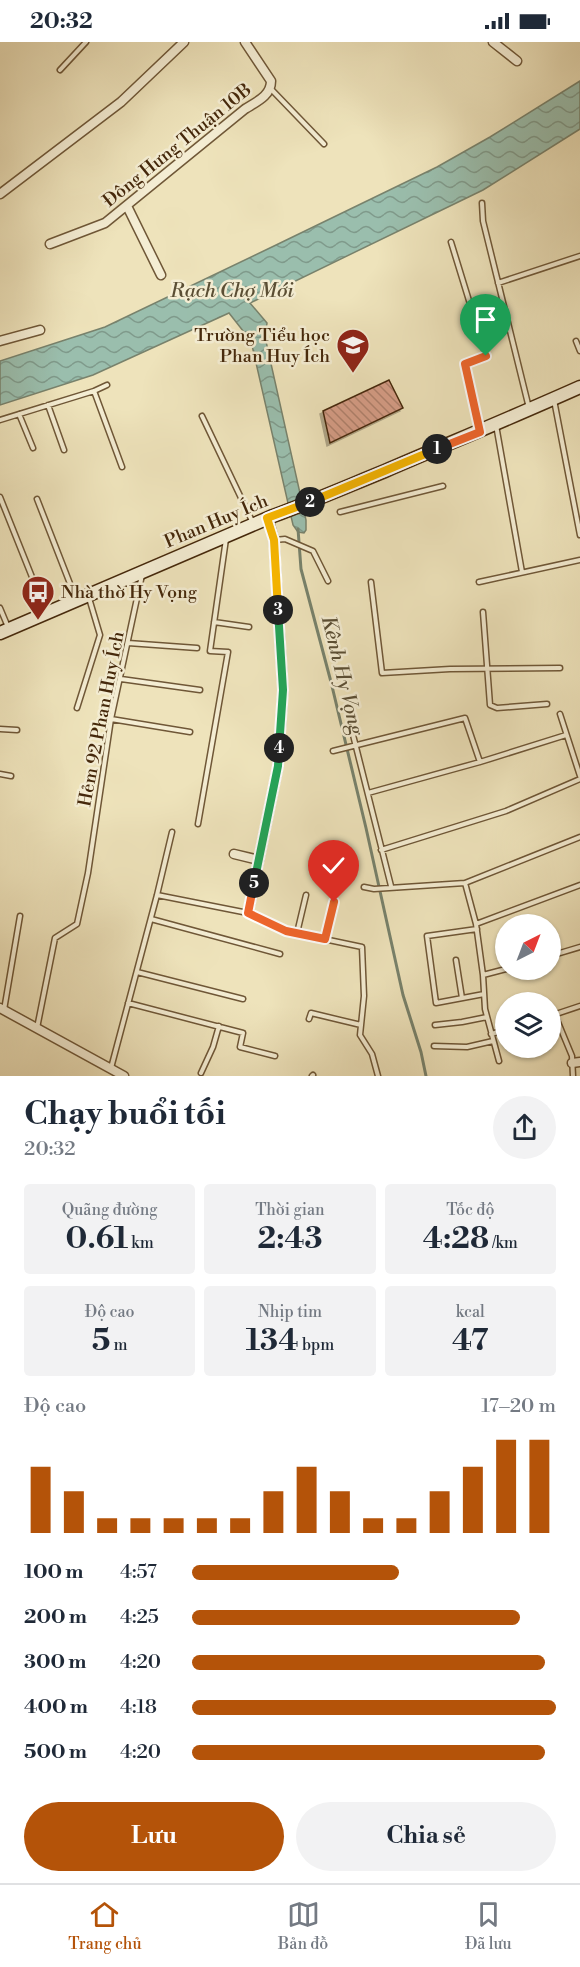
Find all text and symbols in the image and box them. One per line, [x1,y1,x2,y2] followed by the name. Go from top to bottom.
[30,8,93,35] text: 20:32
[98,78,256,213] street label: Đông Hưng Thuận 10B
[169,279,294,304] water label: Rạch Chợ Mới
[460,294,511,356] pin
[469,303,502,336] icon: arrive
[194,324,330,368] place label: Trường Tiểu học Phan Huy Ích
[335,327,371,374] school or university icon: Trường Tiểu học Phan Huy Ích
[422,434,452,464] pin: 1
[433,439,441,459] text: 1
[295,487,325,517] pin: 2
[161,489,272,554] street label: Phan Huy Ích
[305,492,315,512] text: 2
[20,574,56,621] bus stop icon: Nhà thờ Hy Vọng
[61,581,198,604] place label: Nhà thờ Hy Vọng
[263,595,293,625] pin: 3
[273,600,283,620] text: 3
[315,613,369,739] water label: Kênh Hy Vọng
[73,629,130,809] street label: Hẻm 92 Phan Huy Ích
[264,733,294,763] pin: 4
[274,738,284,758] text: 4
[308,840,359,902] pin
[317,849,350,882] icon: check
[239,868,269,898] pin: 5
[249,873,259,893] text: 5
[495,914,561,980] north arrow
[495,914,561,1058] map controls
[495,992,561,1058] button: layers
[24,1094,226,1135] text: Chạy buổi tối
[493,1096,556,1159] button: share
[24,1137,76,1162] text: 20:32
[62,1200,158,1220] text: Quãng đường
[255,1200,325,1220] text: Thời gian
[446,1200,494,1220] text: Tốc độ
[66,1220,128,1258] text: 0.61
[257,1220,323,1258] text: 2:43
[423,1220,489,1258] text: 4:28
[128,1233,154,1253] text: km
[489,1233,518,1253] text: /km
[85,1302,135,1322] text: Độ cao
[258,1302,322,1322] text: Nhịp tim
[456,1302,485,1322] text: kcal
[92,1322,110,1360] text: 5
[246,1322,299,1360] text: 134
[452,1322,489,1360] text: 47
[110,1335,128,1355] text: m
[299,1335,334,1355] text: bpm
[24,1394,86,1419] text: Độ cao
[481,1394,556,1419] text: 17–20 m
[24,1560,83,1585] text: 100 m
[120,1560,157,1585] text: 4:57
[24,1605,87,1630] text: 200 m
[120,1605,159,1630] text: 4:25
[24,1650,87,1675] text: 300 m
[120,1650,161,1675] text: 4:20
[24,1695,88,1720] text: 400 m
[120,1695,157,1720] text: 4:18
[24,1740,87,1765] text: 500 m
[120,1740,161,1765] text: 4:20
[24,1802,284,1871] button: Lưu
[296,1802,556,1871] button: Chia sẻ
[68,1898,142,1954] tab: Trang chủ
[278,1898,328,1954] tab: Bản đồ
[465,1898,512,1954] tab: Đã lưu

